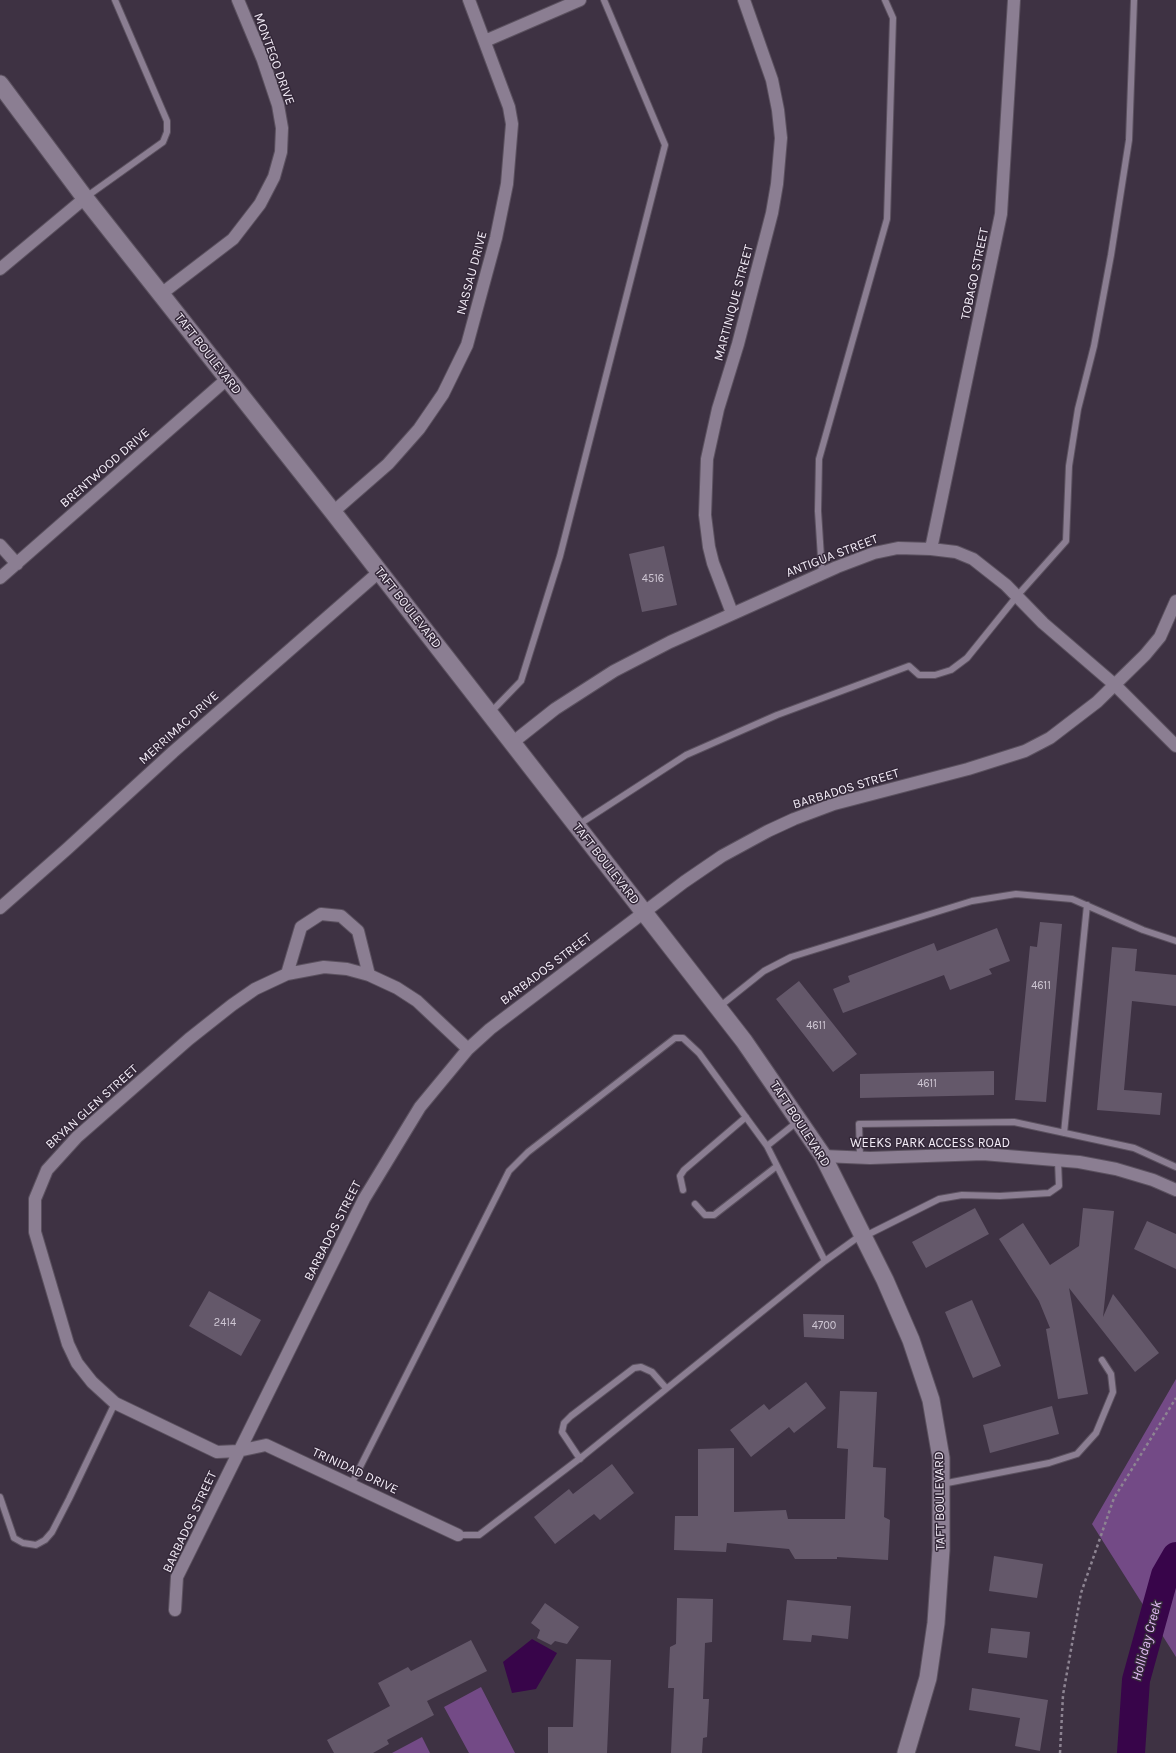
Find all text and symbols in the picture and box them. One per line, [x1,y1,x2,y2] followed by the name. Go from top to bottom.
[250,11,298,107] street label: MONTEGO DRIVE
[958,227,992,321] street label: TOBAGO STREET
[453,229,491,317] street label: NASSAU DRIVE
[711,243,757,363] street label: MARTINIQUE STREET
[171,310,245,398] street label: TAFT BOULEVARD
[57,425,153,511] street label: BRENTWOOD DRIVE
[784,531,880,581] street label: ANTIGUA STREET
[371,564,445,652] street label: TAFT BOULEVARD
[642,572,664,586] house number: 4516
[136,688,222,768] street label: MERRIMAC DRIVE
[791,765,901,813] street label: BARBADOS STREET
[569,820,643,908] street label: TAFT BOULEVARD
[497,930,595,1008] street label: BARBADOS STREET
[1031,979,1051,993] house number: 4611
[806,1019,826,1033] house number: 4611
[43,1061,141,1153] street label: BRYAN GLEN STREET
[917,1077,937,1091] house number: 4611
[766,1078,834,1170] street label: TAFT BOULEVARD
[850,1135,1010,1151] street label: WEEKS PARK ACCESS ROAD
[301,1178,365,1284] street label: BARBADOS STREET
[214,1316,236,1330] house number: 2414
[812,1319,836,1333] house number: 4700
[309,1444,401,1498] street label: TRINIDAD DRIVE
[931,1451,949,1551] street label: TAFT BOULEVARD
[160,1469,220,1575] street label: BARBADOS STREET
[1128,1599,1166,1683] water label: Holliday Creek

